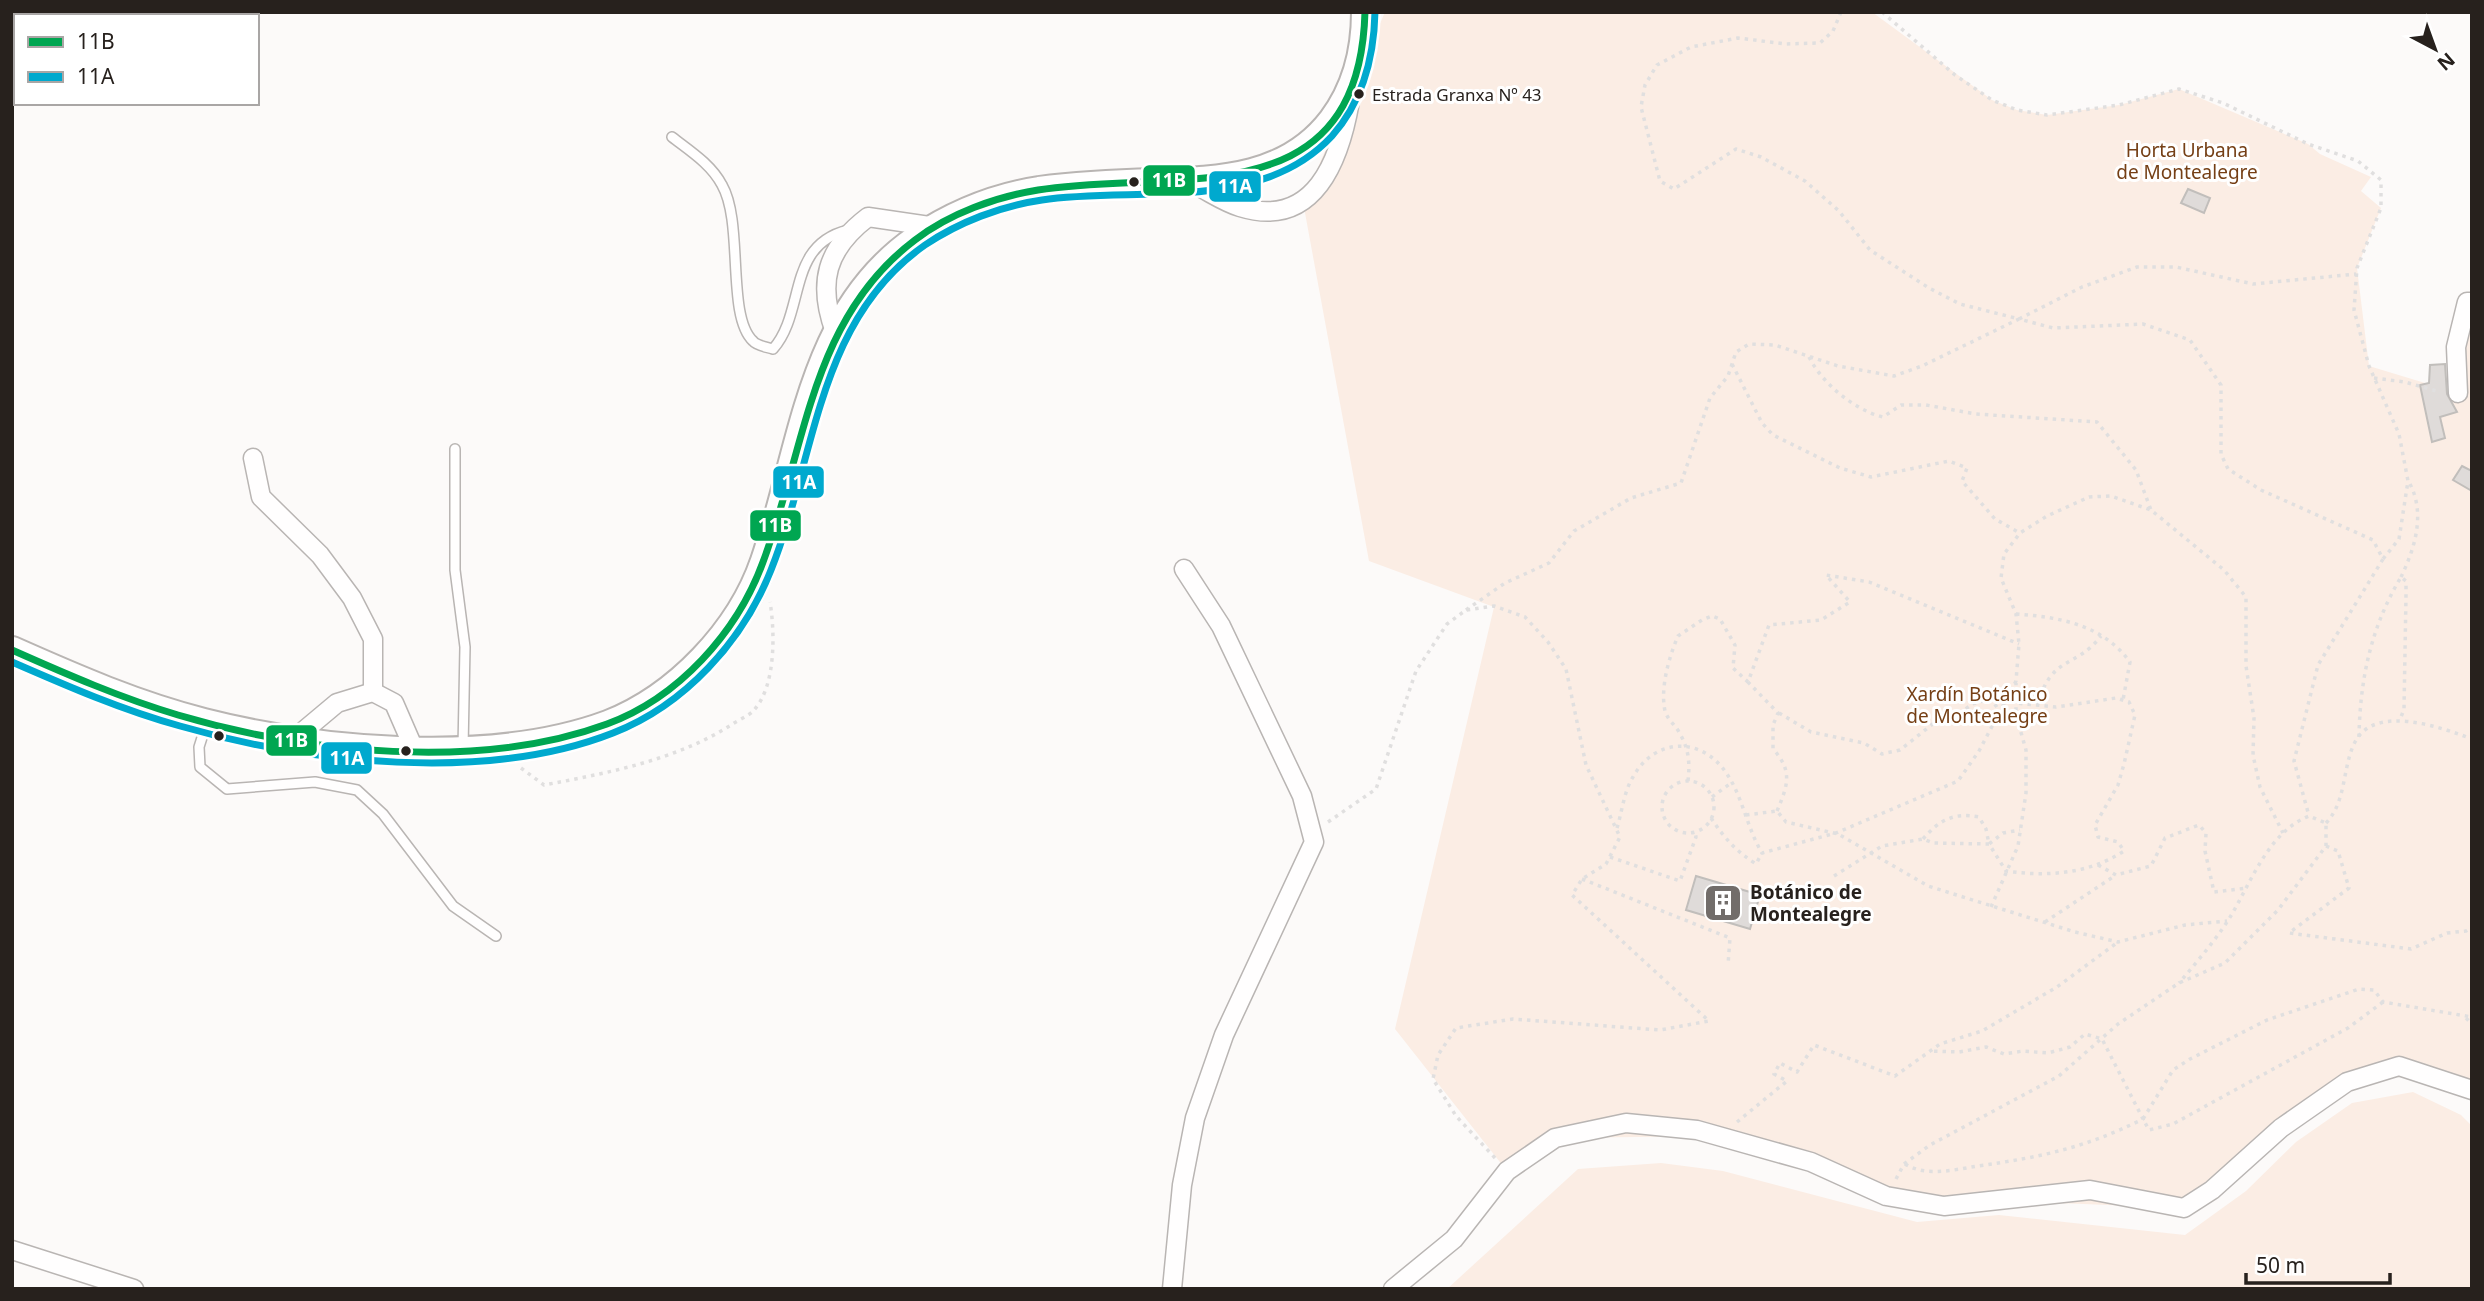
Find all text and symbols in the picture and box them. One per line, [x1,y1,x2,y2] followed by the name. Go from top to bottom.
[14,14,259,105] legend
[2400,14,2470,84] north arrow
[77,27,115,55] text: 11B
[2432,47,2461,77] text: N
[77,62,115,90] text: 11A
[1372,83,1542,106] place label: Estrada Granxa Nº 43
[1352,87,1366,101] marker: Estrada Granxa Nº 43
[2116,137,2258,185] park label: Horta Urbana de Montealegre
[1142,164,1196,197] line badge: 11B
[1152,167,1186,193] text: 11B
[1208,170,1262,203] line badge: 11A
[1218,173,1253,199] text: 11A
[1127,175,1141,189] unlabelled marker
[772,465,825,499] line badge: 11A
[782,469,817,495] text: 11A
[749,509,802,542] line badge: 11B
[758,512,792,538] text: 11B
[1906,681,2048,729] park label: Xardín Botánico de Montealegre
[265,724,318,757] line badge: 11B
[274,727,308,753] text: 11B
[212,729,226,743] unlabelled marker
[320,741,373,775] line badge: 11A
[399,744,413,758] unlabelled marker
[330,745,365,771] text: 11A
[1750,879,1872,927] place label: Botánico de Montealegre
[1702,882,1744,924] building icon: Botánico de Montealegre
[2246,1242,2390,1286] scale bar
[2256,1251,2305,1279] text: 50 m

